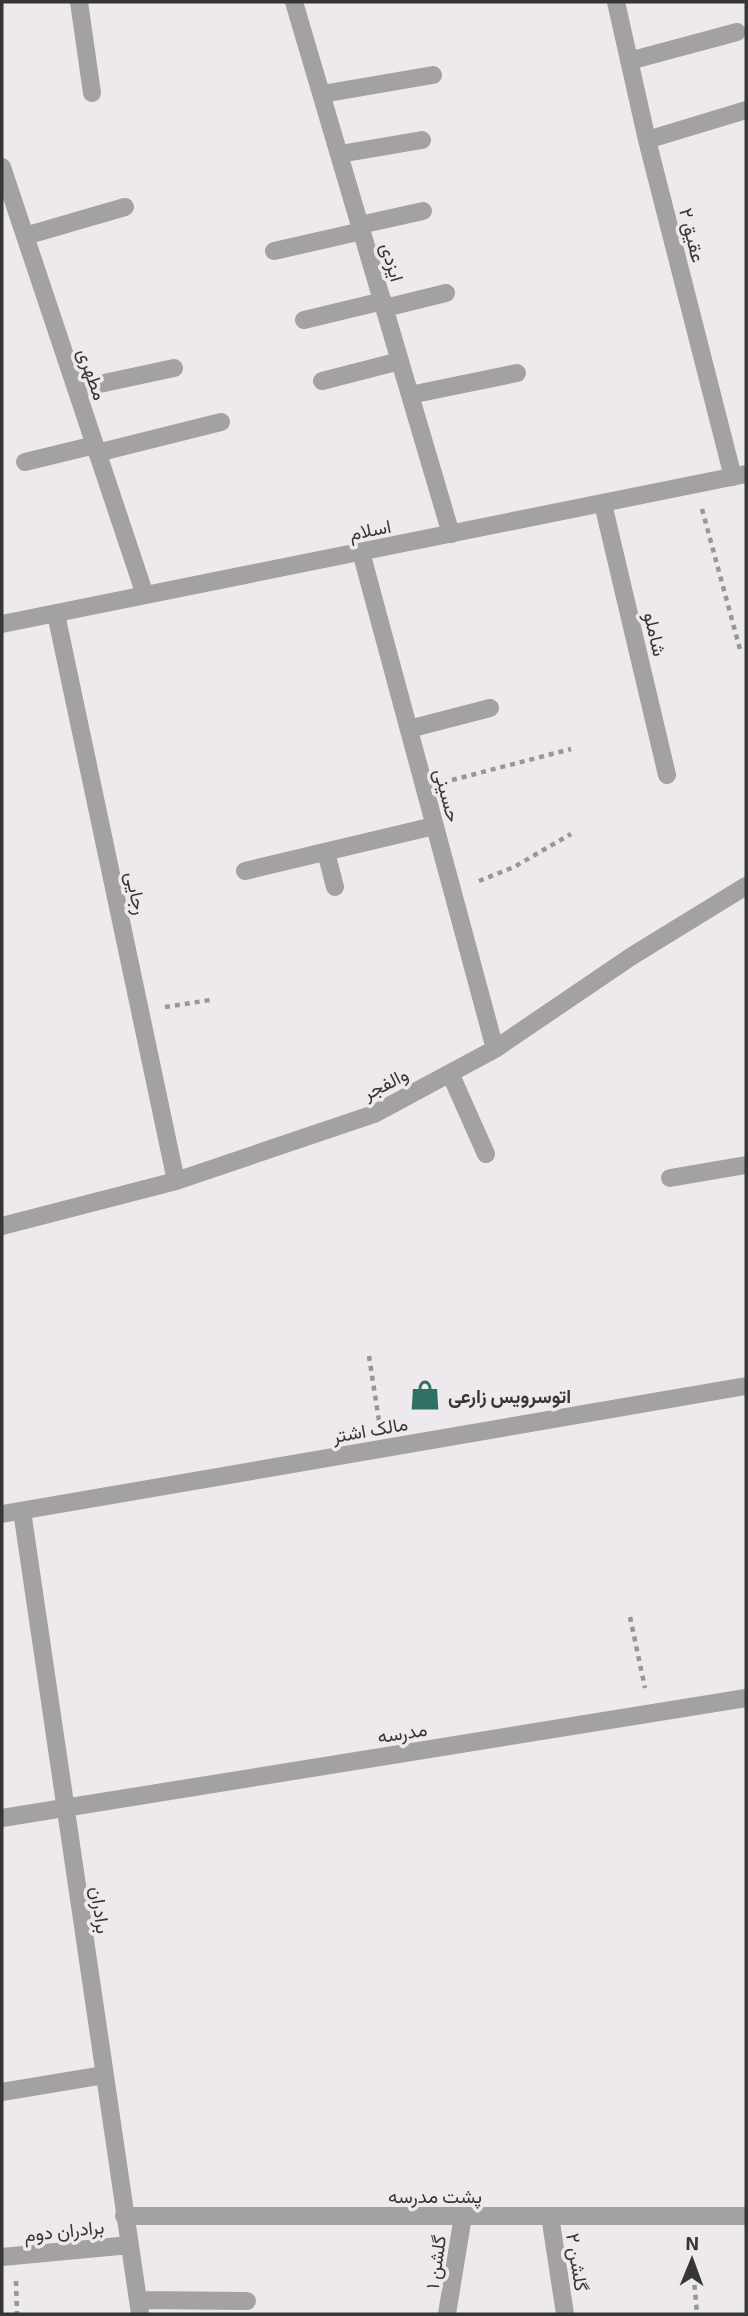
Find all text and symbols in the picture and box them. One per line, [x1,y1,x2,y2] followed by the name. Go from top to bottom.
[674,205,711,265] street label: عقیق ۲
[376,240,409,284] street label: ایزدی
[73,345,113,403] street label: مطهری
[347,514,393,546] street label: اسلام
[639,610,672,659] street label: شاملو
[429,766,466,825] street label: حسینی
[120,869,153,917] street label: رجایی
[357,1062,412,1106] street label: والفجر
[408,1378,442,1412] shop icon: اتوسرویس زارعی
[448,1384,571,1409] place label: اتوسرویس زارعی
[329,1411,410,1448] street label: مالک اشتر
[375,1717,429,1748] street label: مدرسه
[85,1885,116,1935] street label: برادران
[388,2184,482,2210] street label: پشت مدرسه
[23,2214,106,2248] street label: برادران دوم
[657,2225,727,2295] north arrow
[561,2231,594,2293] street label: گلشن ۲
[685,2231,699,2254] text: N
[420,2234,451,2290] street label: گلشن ۱

